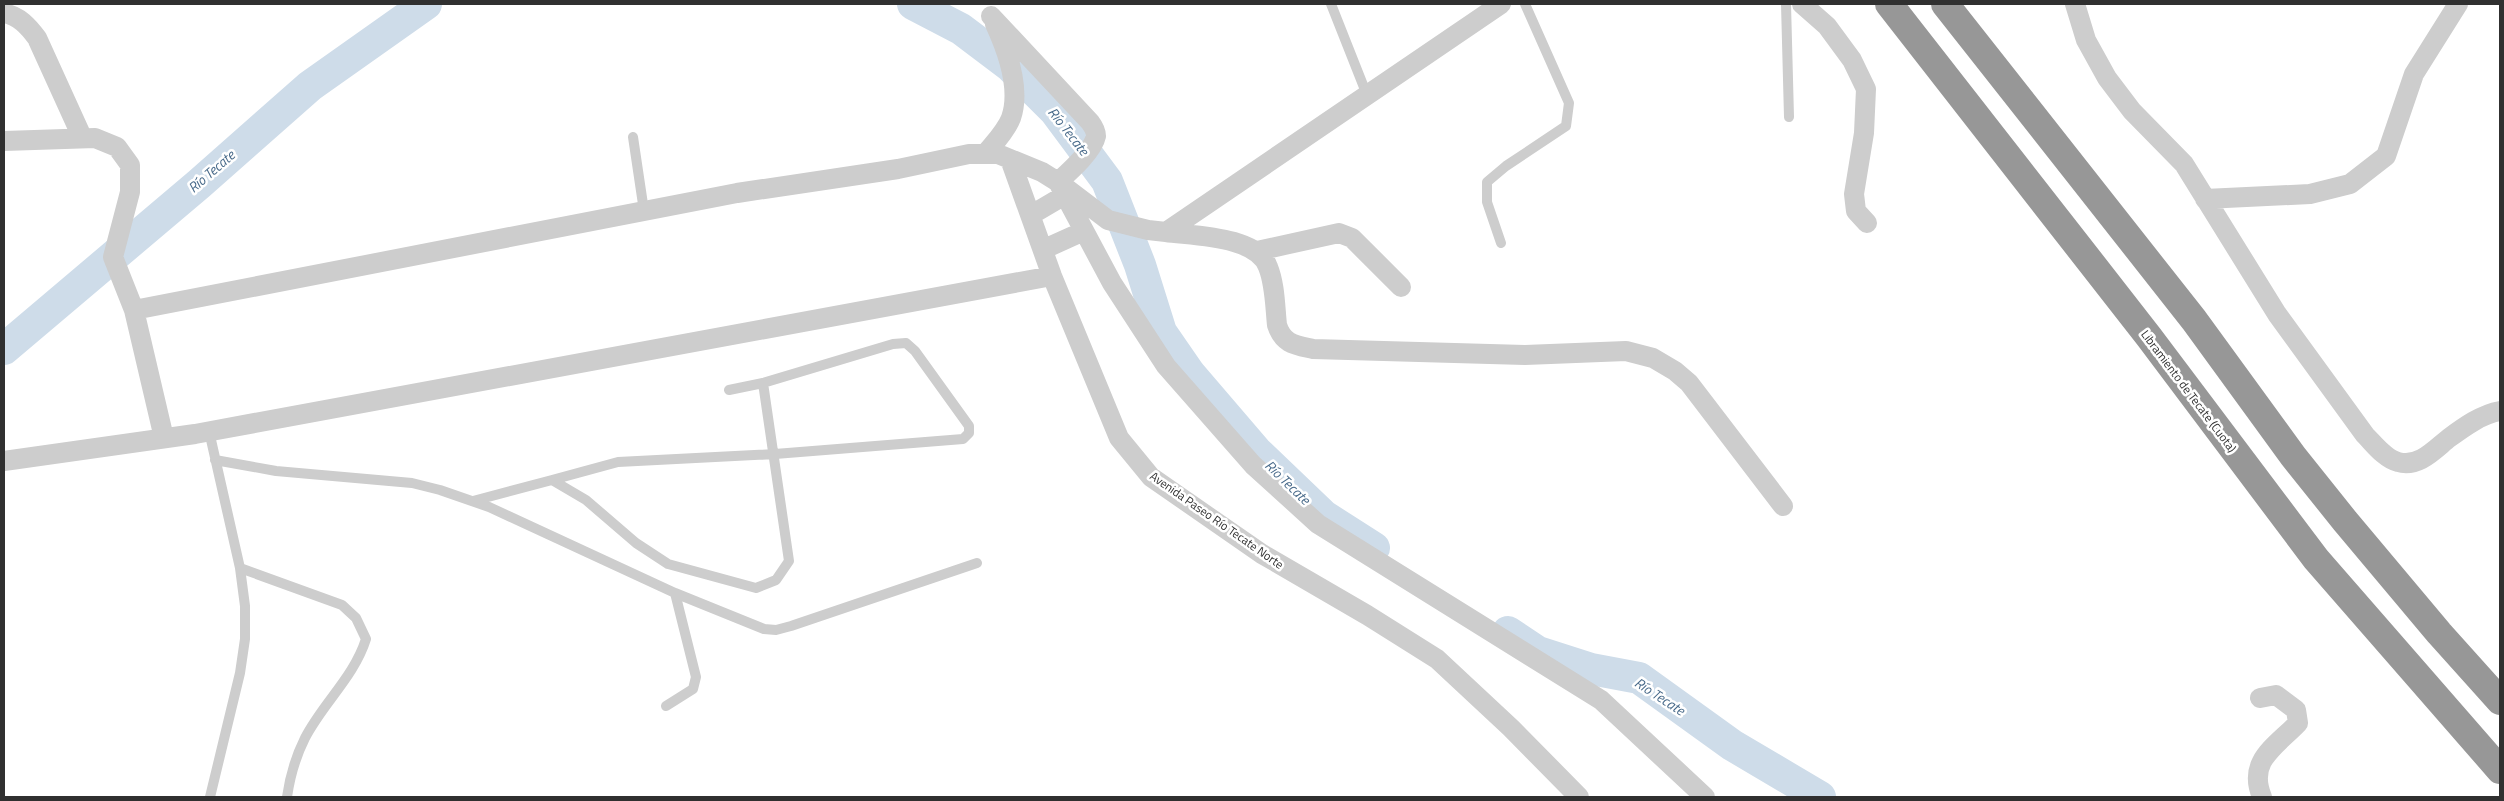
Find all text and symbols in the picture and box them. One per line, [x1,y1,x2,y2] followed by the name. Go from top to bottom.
[1043,102,1096,161] water label: Río Tecate
[183,144,240,197] water label: Río Tecate
[2137,326,2241,456] street label: Libramiento de Tecate (Cuota)
[1260,455,1317,510] water label: Río Tecate
[1146,466,1288,574] street label: Avenida Paseo Río Tecate Norte
[1631,672,1691,721] water label: Río Tecate

